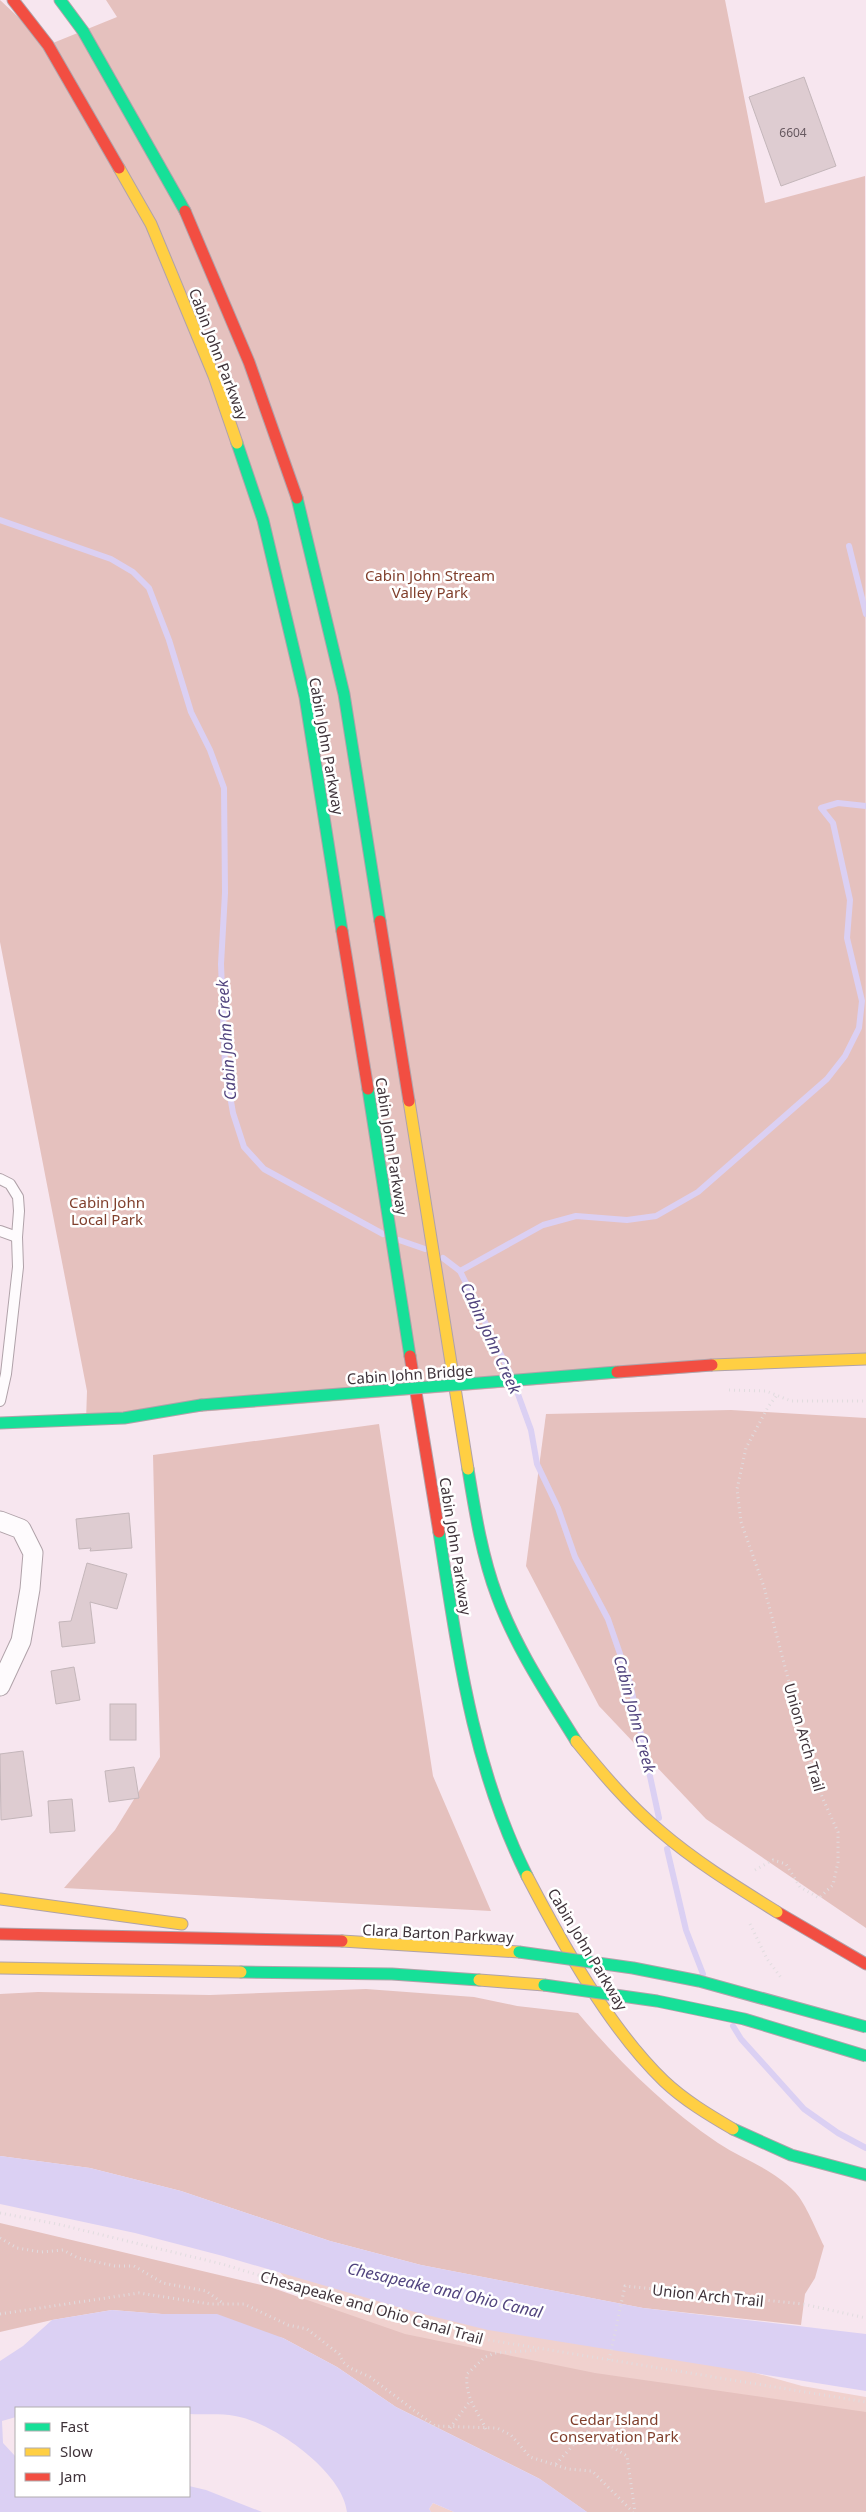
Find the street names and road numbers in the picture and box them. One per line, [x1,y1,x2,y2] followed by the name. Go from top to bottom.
[185,285,253,423] street label: Cabin John Parkway
[305,676,349,817] street label: Cabin John Parkway
[371,1076,413,1217] street label: Cabin John Parkway
[346,1360,474,1388] street label: Cabin John Bridge
[435,1476,477,1617] street label: Cabin John Parkway
[780,1680,830,1794] street label: Union Arch Trail
[544,1884,633,2014] street label: Cabin John Parkway
[362,1919,515,1947] street label: Clara Barton Parkway
[258,2266,486,2348] street label: Chesapeake and Ohio Canal Trail
[651,2279,765,2311] street label: Union Arch Trail

